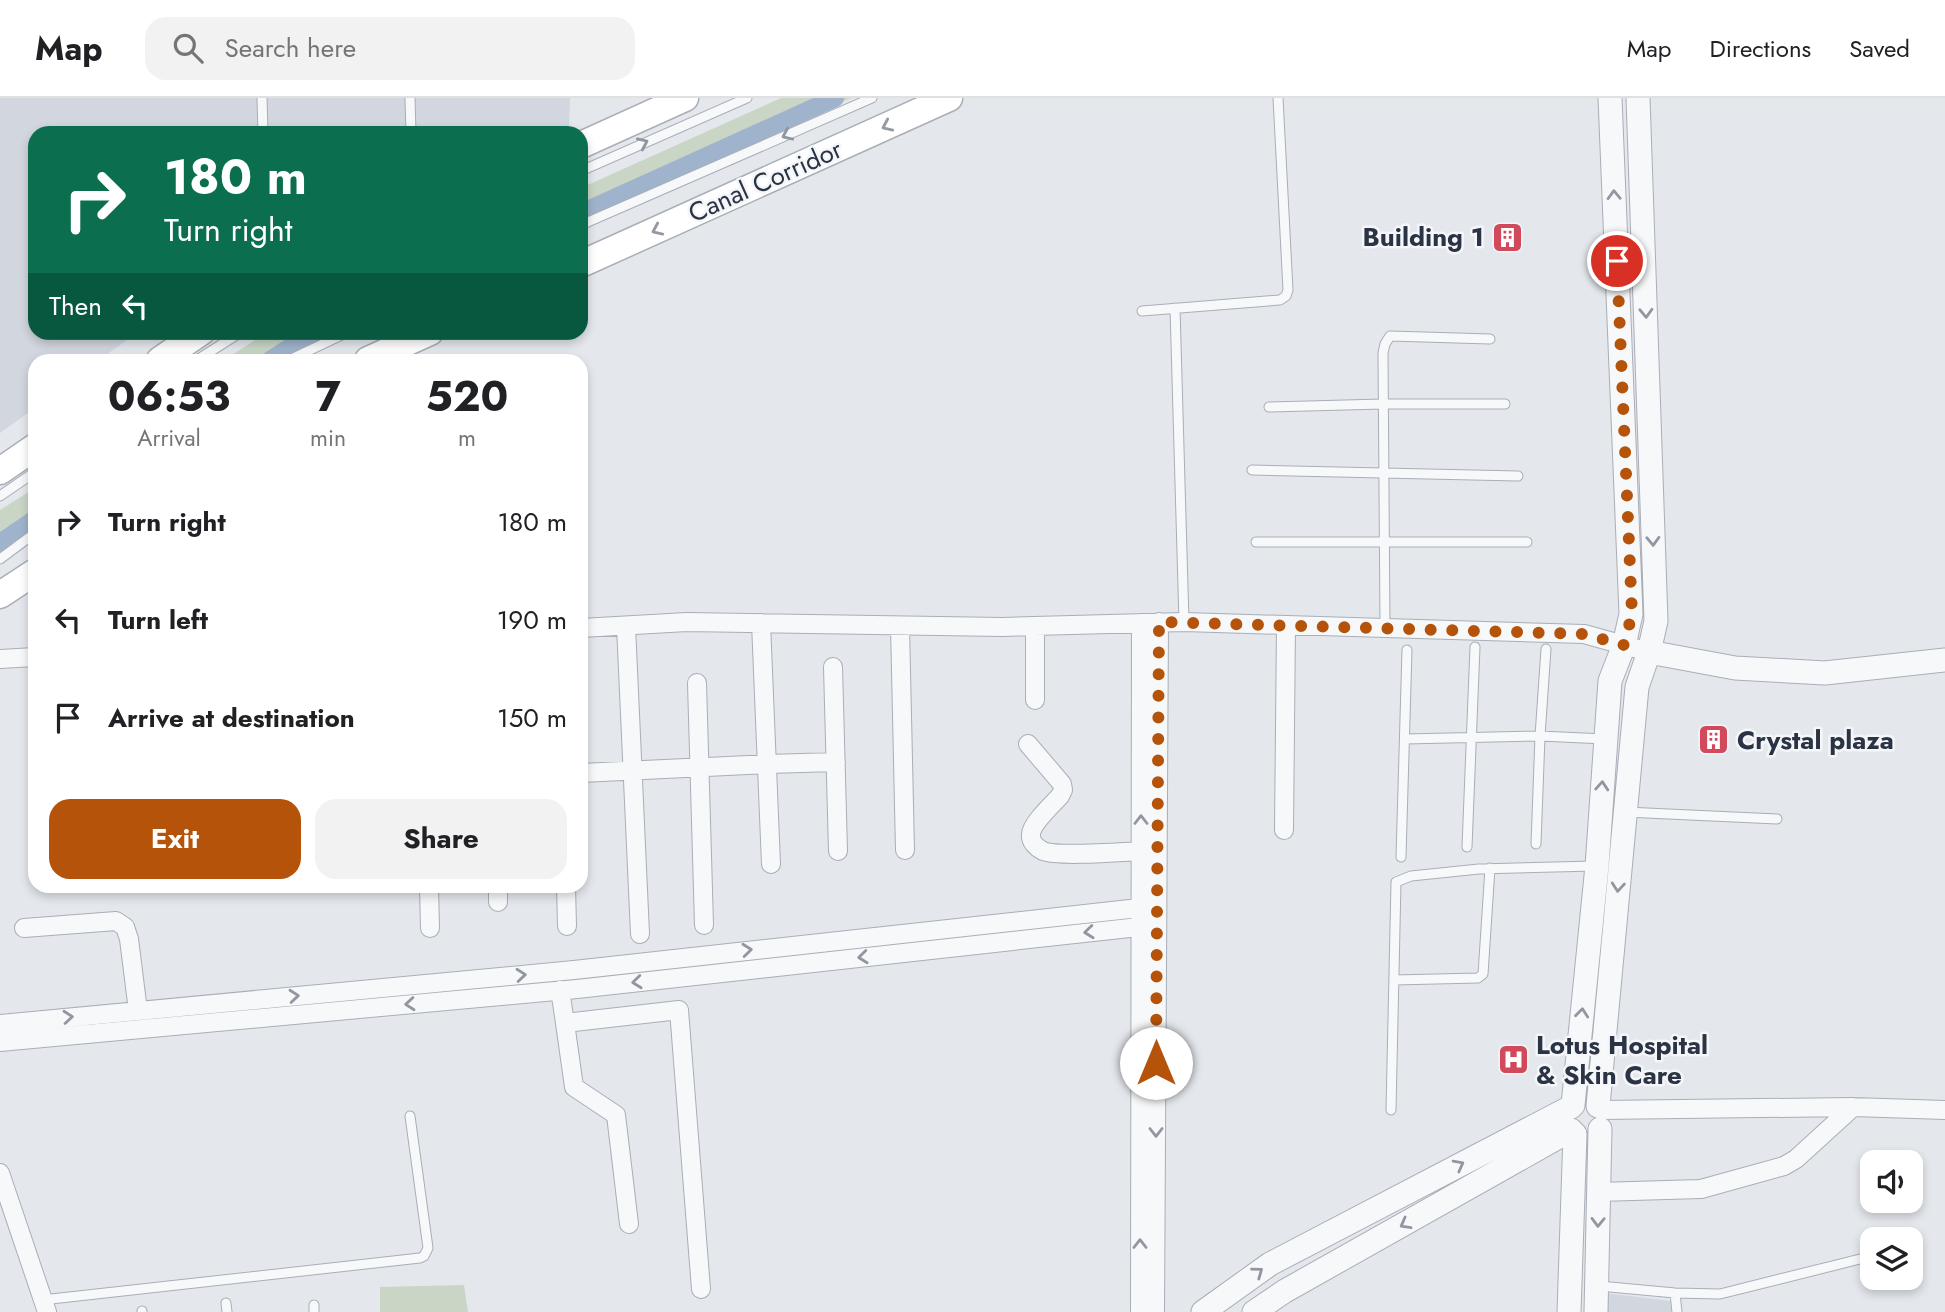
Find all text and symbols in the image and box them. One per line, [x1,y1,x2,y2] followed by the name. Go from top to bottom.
[145,17,635,80] search box
[35,25,103,72] text: Map
[169,29,207,67] icon: search
[225,29,356,67] text: Search here
[1627,31,1672,66] text: Map
[1710,31,1811,66] text: Directions
[1849,31,1910,66] text: Saved
[882,118,894,132] one-way arrow
[781,127,794,141] one-way arrow
[682,130,848,232] street label: Canal Corridor
[636,137,649,151] one-way arrow
[164,142,307,212] text: 180 m
[49,154,140,245] icon: right
[1607,190,1622,201] one-way arrow
[164,207,293,253] text: Turn right
[1363,218,1484,256] place label: Building 1
[1490,220,1524,254] building icon: Building 1
[652,222,665,236] one-way arrow
[1587,231,1647,291] pin
[1598,242,1636,280] icon: arrive
[49,287,102,325] text: Then
[116,287,154,325] icon: left
[1638,308,1653,319] one-way arrow
[108,366,230,427] text: 06:53
[315,366,341,427] text: 7
[426,366,508,427] text: 520
[137,421,201,455] text: Arrival
[310,421,346,455] text: min
[458,421,476,455] text: m
[49,503,87,541] icon: right
[108,503,226,541] text: Turn right
[497,503,567,541] text: 180 m
[1645,536,1661,546] one-way arrow
[49,601,87,639] icon: left
[108,601,208,639] text: Turn left
[497,601,567,639] text: 190 m
[49,699,87,737] icon: arrive
[108,699,355,737] text: Arrive at destination
[497,699,567,737] text: 150 m
[1737,721,1894,759] place label: Crystal plaza
[1697,723,1731,757] building icon: Crystal plaza
[1595,780,1610,791] one-way arrow
[49,799,301,879] button: Exit
[315,799,567,879] button: Share
[1133,815,1149,825] one-way arrow
[1611,882,1626,893] one-way arrow
[1083,924,1094,939] one-way arrow
[742,943,753,958] one-way arrow
[857,949,869,964] one-way arrow
[515,967,527,982] one-way arrow
[631,974,643,989] one-way arrow
[289,989,300,1004] one-way arrow
[405,996,416,1011] one-way arrow
[1575,1007,1590,1018] one-way arrow
[63,1010,74,1025] one-way arrow
[1119,1026,1193,1100] position arrow
[1536,1026,1708,1094] place label: Lotus Hospital & Skin Care
[1496,1043,1530,1077] hospital icon: Lotus Hospital & Skin Care
[1148,1127,1164,1137] one-way arrow
[1860,1150,1923,1290] map controls
[1860,1150,1923,1213] button: sound
[1452,1160,1464,1174] one-way arrow
[1399,1216,1412,1229] one-way arrow
[1590,1216,1605,1227] one-way arrow
[1860,1227,1923,1290] button: layers
[1132,1238,1148,1249] one-way arrow
[1250,1268,1263,1280] one-way arrow

